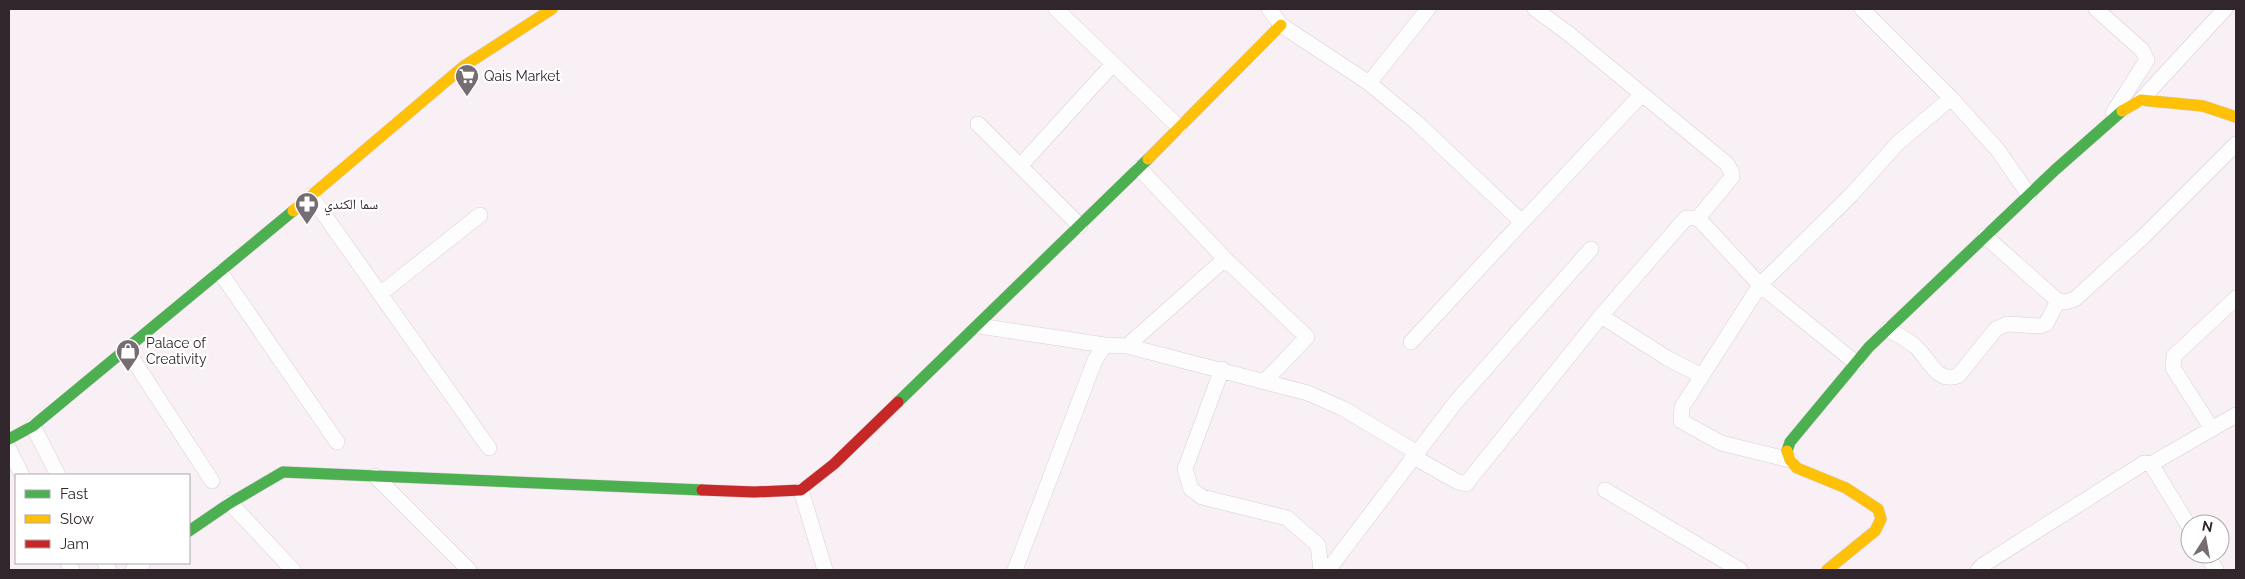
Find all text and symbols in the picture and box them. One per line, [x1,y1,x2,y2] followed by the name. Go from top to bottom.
[454,63,480,97] supermarket icon: Qais Market
[484,68,560,84] place label: Qais Market
[294,191,320,225] pharmacy icon: سما الكندي
[324,196,378,216] place label: سما الكندي
[146,335,207,367] place label: Palace of Creativity
[115,338,141,372] shop icon: Palace of Creativity
[15,474,190,564] legend
[60,485,88,503] text: Fast
[60,510,94,528] text: Slow
[2180,514,2230,564] north arrow
[2201,517,2214,535] text: N
[60,535,89,553] text: Jam

